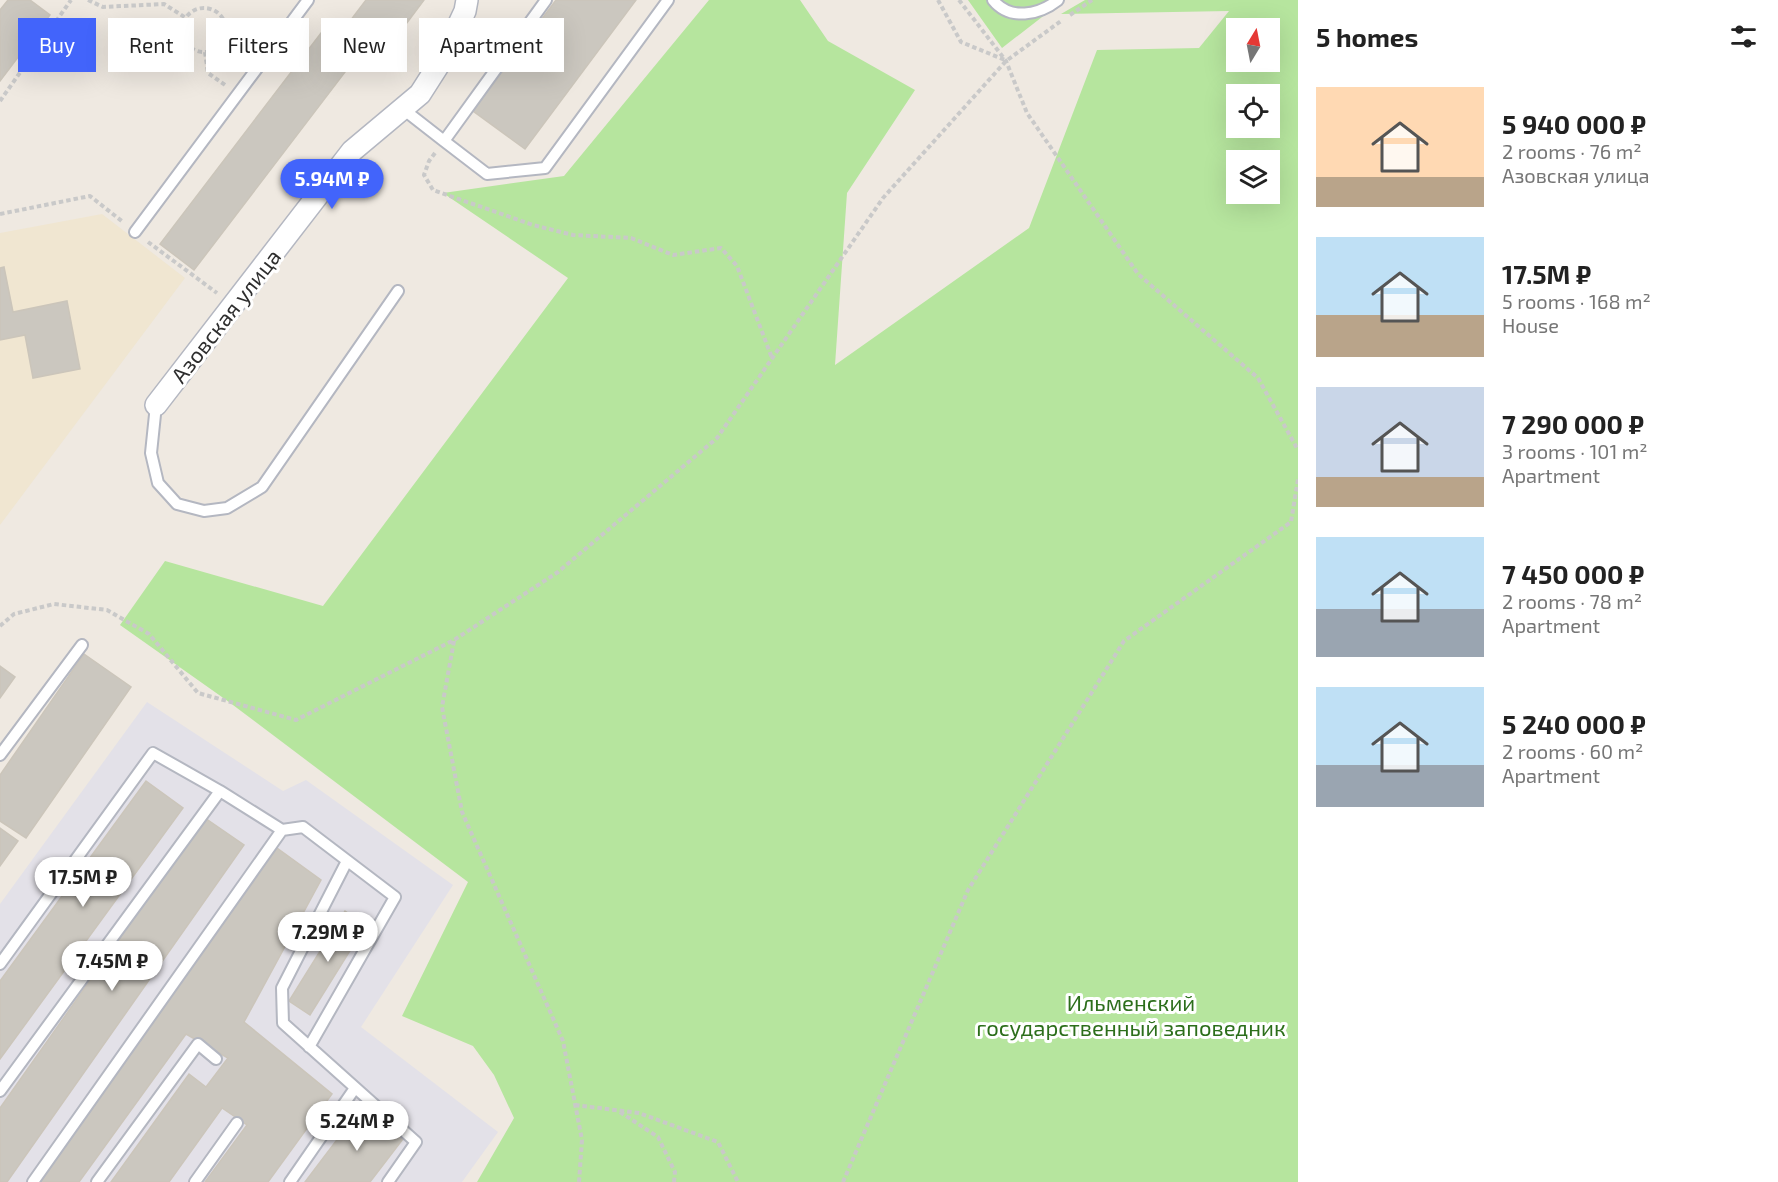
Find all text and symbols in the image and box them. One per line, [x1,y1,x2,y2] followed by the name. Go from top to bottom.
[18,18,96,72] chip: Buy
[108,18,194,72] chip: Rent
[206,18,309,72] chip: Filters
[321,18,407,72] chip: New
[419,18,564,72] chip: Apartment
[1226,18,1280,72] north arrow
[1226,18,1280,204] map controls
[1727,20,1760,53] icon: filters
[1316,21,1418,52] text: 5 homes
[1226,84,1280,138] button: locate
[1502,108,1646,139] text: 5 940 000 ₽
[1364,111,1436,183] icon: home
[1502,139,1641,163] text: 2 rooms · 76 m²
[1226,150,1280,204] button: layers
[277,159,387,210] pin: 5.94M ₽
[1502,163,1650,187] text: Азовская улица
[295,166,369,190] text: 5.94M ₽
[165,243,286,388] street label: Азовская улица
[1502,258,1591,289] text: 17.5M ₽
[1364,261,1436,333] icon: home
[1502,289,1651,313] text: 5 rooms · 168 m²
[1502,313,1559,337] text: House
[1502,408,1644,439] text: 7 290 000 ₽
[1364,411,1436,483] icon: home
[1502,439,1648,463] text: 3 rooms · 101 m²
[1502,463,1600,487] text: Apartment
[1502,558,1644,589] text: 7 450 000 ₽
[1364,561,1436,633] icon: home
[1502,589,1642,613] text: 2 rooms · 78 m²
[1502,613,1600,637] text: Apartment
[1502,708,1646,739] text: 5 240 000 ₽
[1364,711,1436,783] icon: home
[1502,739,1643,763] text: 2 rooms · 60 m²
[1502,763,1600,787] text: Apartment
[28,857,138,908] pin: 17.5M ₽
[49,864,117,888] text: 17.5M ₽
[273,912,383,963] pin: 7.29M ₽
[292,919,364,943] text: 7.29M ₽
[57,941,167,992] pin: 7.45M ₽
[76,948,148,972] text: 7.45M ₽
[976,989,1286,1041] park label: Ильменский государственный заповедник
[302,1101,412,1152] pin: 5.24M ₽
[320,1108,394,1132] text: 5.24M ₽

